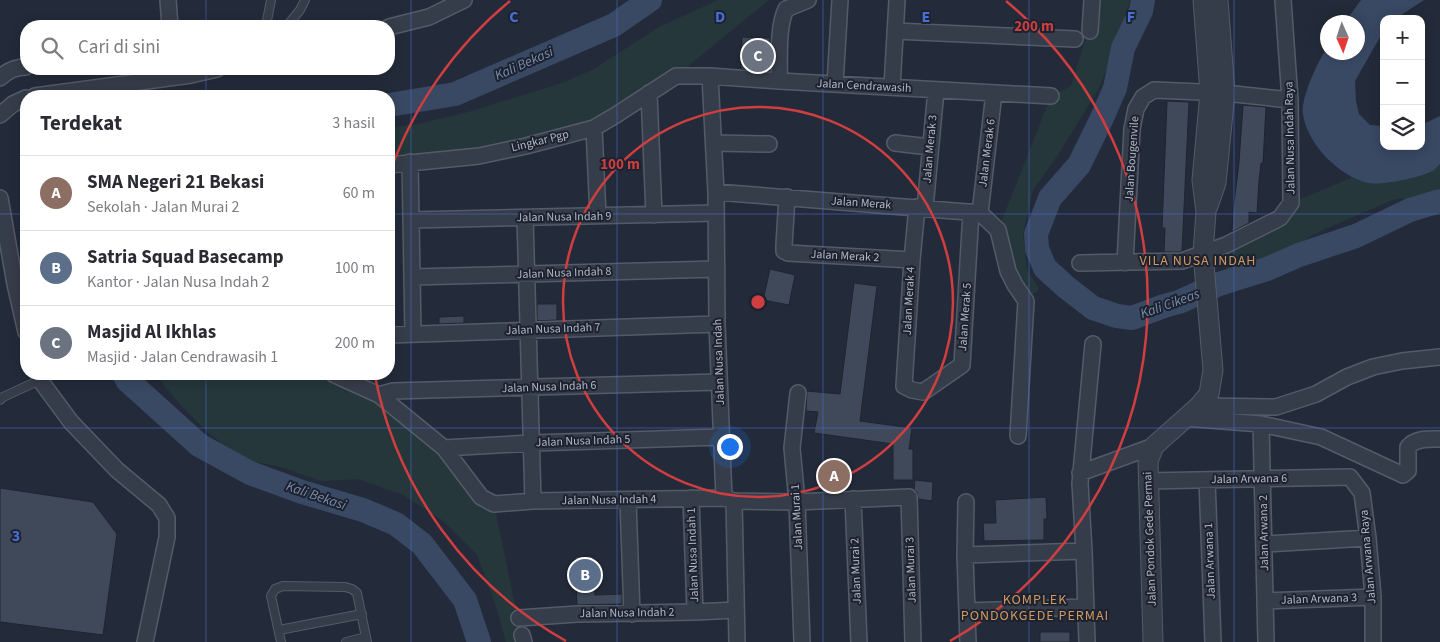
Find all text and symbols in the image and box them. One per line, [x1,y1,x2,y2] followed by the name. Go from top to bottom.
[509,6,519,28] text: C
[715,6,725,28] text: D
[922,6,930,28] text: E
[1127,6,1135,28] text: F
[1320,15,1365,60] north arrow
[1380,15,1425,150] map controls
[1380,15,1425,60] button: +
[1014,16,1054,37] text: 200 m
[20,20,395,75] search box
[38,34,66,62] icon: search
[78,34,160,61] text: Cari di sini
[742,37,774,75] pin: C
[491,42,557,86] water label: Kali Bekasi
[1380,60,1425,105] button: −
[816,75,912,97] street label: Jalan Cendrawasih
[1281,81,1299,195] street label: Jalan Nusa Indah Raya
[1380,105,1425,150] button: layers
[40,108,122,138] text: Terdekat
[332,112,375,134] text: 3 hasil
[919,114,941,184] street label: Jalan Merak 3
[1121,116,1143,202] street label: Jalan Bougenvile
[974,118,1000,188] street label: Jalan Merak 6
[509,126,571,156] street label: Lingkar Pgp
[600,154,640,175] text: 100 m
[87,169,264,196] text: SMA Negeri 21 Bekasi
[51,182,61,204] text: A
[343,182,375,204] text: 60 m
[830,192,892,214] street label: Jalan Merak
[87,196,240,218] text: Sekolah · Jalan Murai 2
[516,208,612,226] street label: Jalan Nusa Indah 9
[87,244,284,271] text: Satria Squad Basecamp
[810,246,880,266] street label: Jalan Merak 2
[1140,251,1256,271] district label: VILA NUSA INDAH
[51,257,61,279] text: B
[335,257,375,279] text: 100 m
[516,263,612,283] street label: Jalan Nusa Indah 8
[899,266,919,336] street label: Jalan Merak 4
[87,271,270,293] text: Kantor · Jalan Nusa Indah 2
[954,282,976,352] street label: Jalan Merak 5
[1137,284,1203,324] water label: Kali Cikeas
[749,293,767,311] centre of rings
[709,318,729,406] street label: Jalan Nusa Indah
[87,319,216,346] text: Masjid Al Ikhlas
[505,319,601,339] street label: Jalan Nusa Indah 7
[51,332,61,354] text: C
[335,332,375,354] text: 200 m
[87,346,278,368] text: Masjid · Jalan Cendrawasih 1
[501,377,597,397] street label: Jalan Nusa Indah 6
[535,431,631,451] street label: Jalan Nusa Indah 5
[717,434,743,460] your location
[818,457,850,495] pin: A
[1211,470,1287,488] street label: Jalan Arwana 6
[1139,471,1161,607] street label: Jalan Pondok Gede Permai
[283,476,349,516] water label: Kali Bekasi
[787,483,807,551] street label: Jalan Murai 1
[561,491,657,509] street label: Jalan Nusa Indah 4
[1255,495,1273,571] street label: Jalan Arwana 2
[683,507,703,603] street label: Jalan Nusa Indah 1
[1355,509,1381,605] street label: Jalan Arwana Raya
[1200,523,1220,599] street label: Jalan Arwana 1
[12,525,20,547] text: 3
[901,537,921,603] street label: Jalan Murai 3
[846,538,866,604] street label: Jalan Murai 2
[569,556,601,594] pin: B
[1281,589,1357,609] street label: Jalan Arwana 3
[961,590,1109,626] district label: KOMPLEK PONDOKGEDE PERMAI
[579,604,675,622] street label: Jalan Nusa Indah 2

